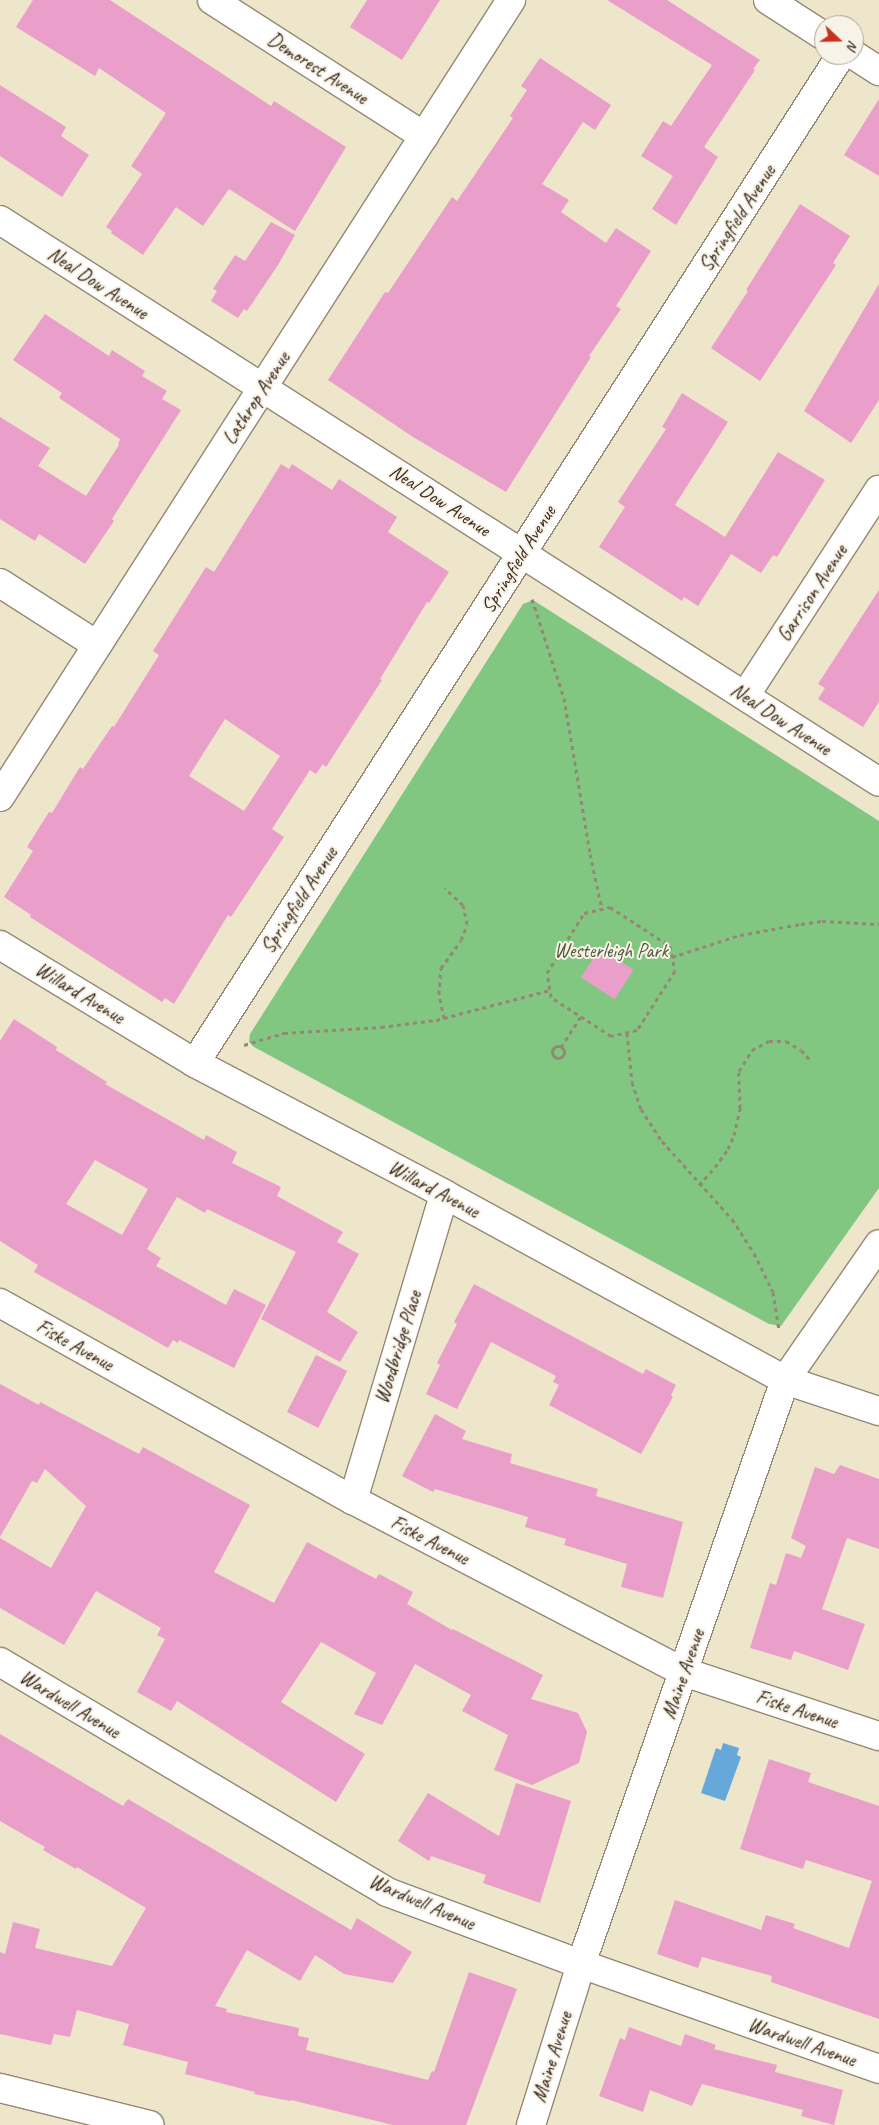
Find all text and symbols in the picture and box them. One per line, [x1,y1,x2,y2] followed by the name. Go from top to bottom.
[814,15,864,65] north arrow
[263,27,373,109] street label: Demorest Avenue
[843,38,862,52] text: N
[694,160,780,276] street label: Springfield Avenue
[43,242,153,324] street label: Neal Dow Avenue
[217,347,295,449] street label: Lathrop Avenue
[385,459,495,541] street label: Neal Dow Avenue
[475,501,561,617] street label: Springfield Avenue
[772,540,852,646] street label: Garrison Avenue
[726,678,836,760] street label: Neal Dow Avenue
[256,842,342,958] street label: Springfield Avenue
[554,938,668,962] park label: Westerleigh Park
[31,957,129,1029] street label: Willard Avenue
[384,1155,484,1223] street label: Willard Avenue
[369,1287,427,1407] street label: Woodbridge Place
[32,1314,118,1376] street label: Fiske Avenue
[387,1510,473,1570] street label: Fiske Avenue
[656,1626,710,1722] street label: Maine Avenue
[16,1665,124,1743] street label: Wardwell Avenue
[753,1685,841,1733] street label: Fiske Avenue
[365,1869,479,1935] street label: Wardwell Avenue
[527,2009,577,2105] street label: Maine Avenue
[745,2012,859,2072] street label: Wardwell Avenue

